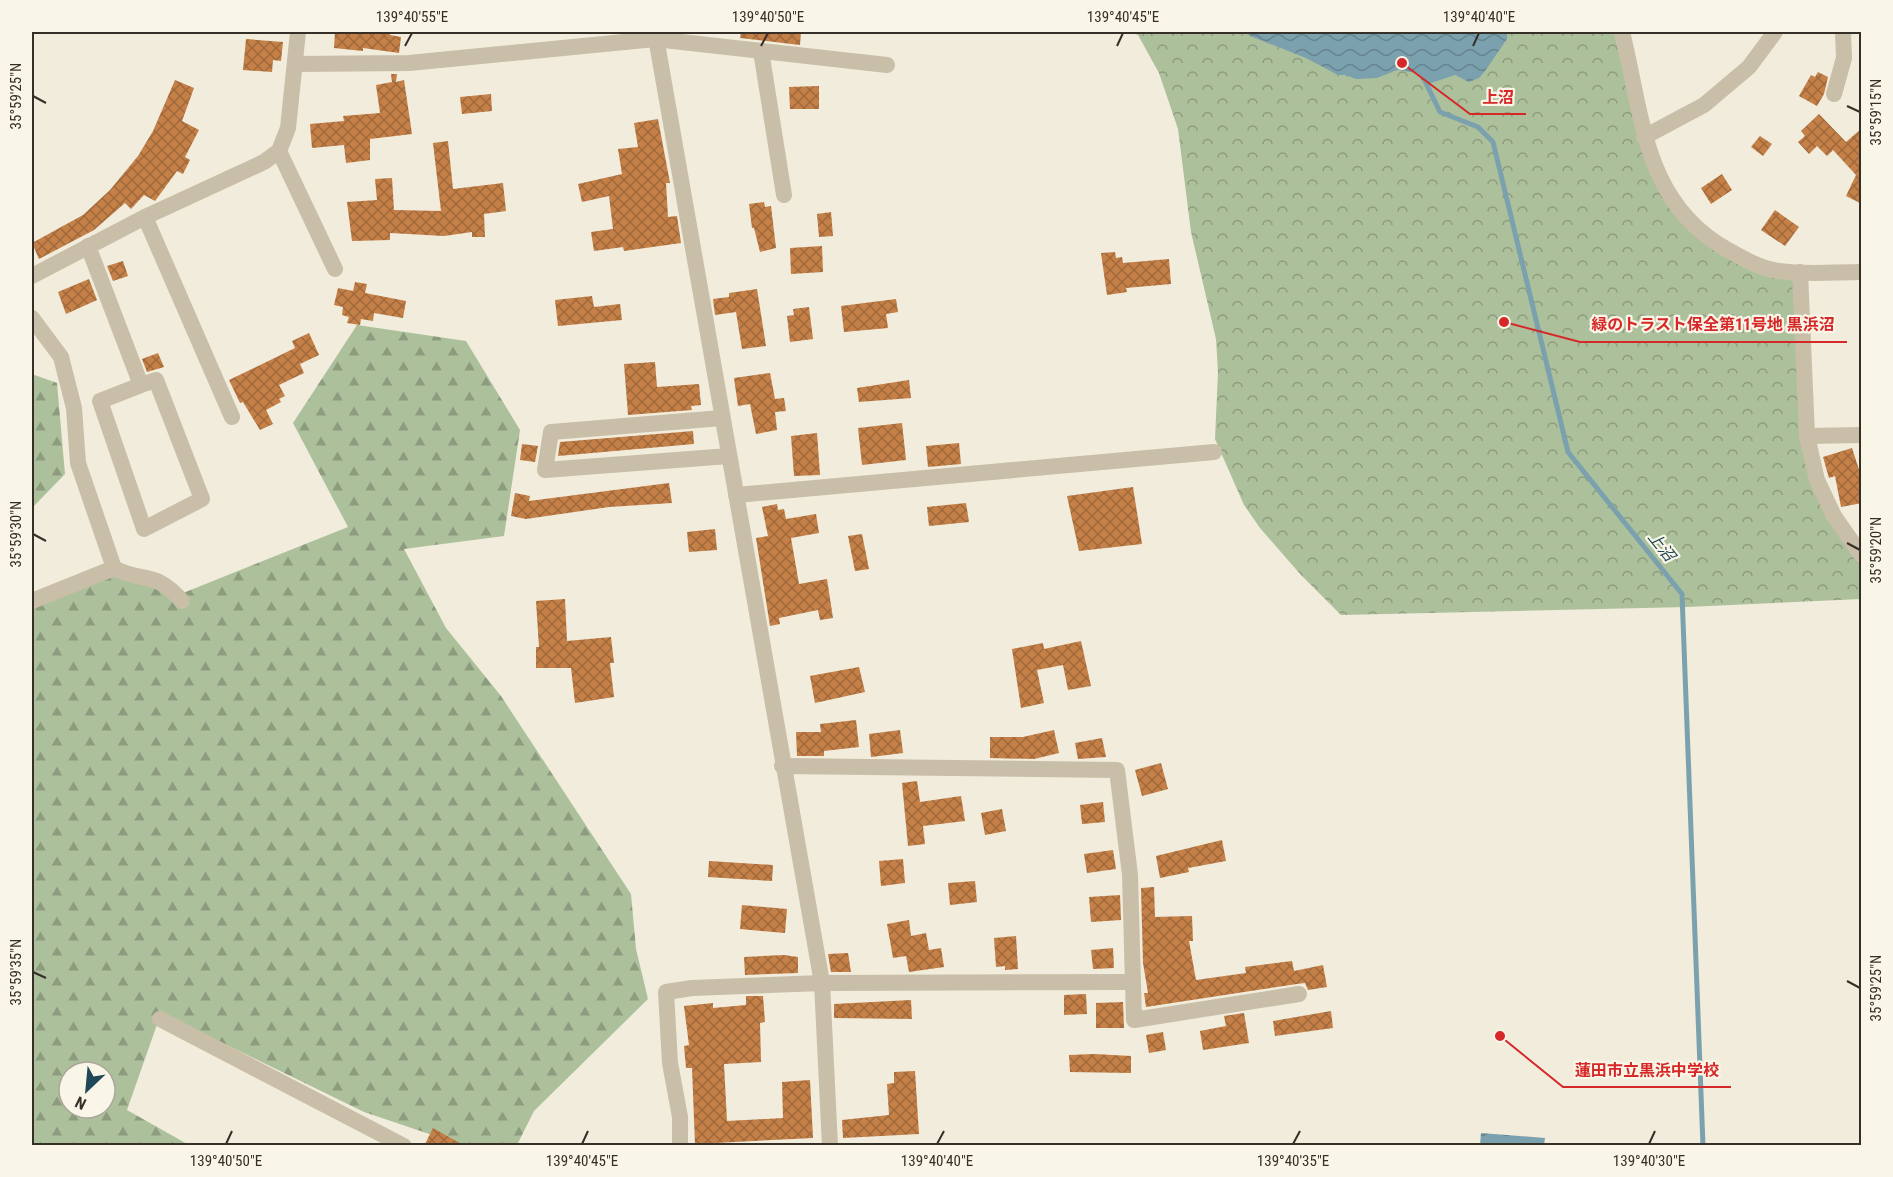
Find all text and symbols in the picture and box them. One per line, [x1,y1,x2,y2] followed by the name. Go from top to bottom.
[376,8,448,26] text: 139°40'55"E
[732,8,804,26] text: 139°40'50"E
[1087,8,1159,26] text: 139°40'45"E
[1443,8,1515,26] text: 139°40'40"E
[7,63,25,129] text: 35°59'25"N
[1867,79,1885,145] text: 35°59'15"N
[1470,80,1526,114] callout: 上沼
[1482,88,1514,107] text: 上沼
[1580,308,1847,342] callout: 緑のトラスト保全第11号地 黒浜沼
[1591,315,1835,334] text: 緑のトラスト保全第11号地 黒浜沼
[7,501,25,567] text: 35°59'30"N
[1867,517,1885,583] text: 35°59'20"N
[1644,528,1680,566] water label: 上沼
[7,939,25,1005] text: 35°59'35"N
[1867,955,1885,1021] text: 35°59'25"N
[1563,1053,1731,1087] callout: 蓮田市立黒浜中学校
[57,1060,117,1120] north arrow
[1575,1061,1719,1080] text: 蓮田市立黒浜中学校
[72,1092,89,1114] text: N
[190,1152,262,1170] text: 139°40'50"E
[546,1152,618,1170] text: 139°40'45"E
[901,1152,973,1170] text: 139°40'40"E
[1257,1152,1329,1170] text: 139°40'35"E
[1613,1152,1685,1170] text: 139°40'30"E

